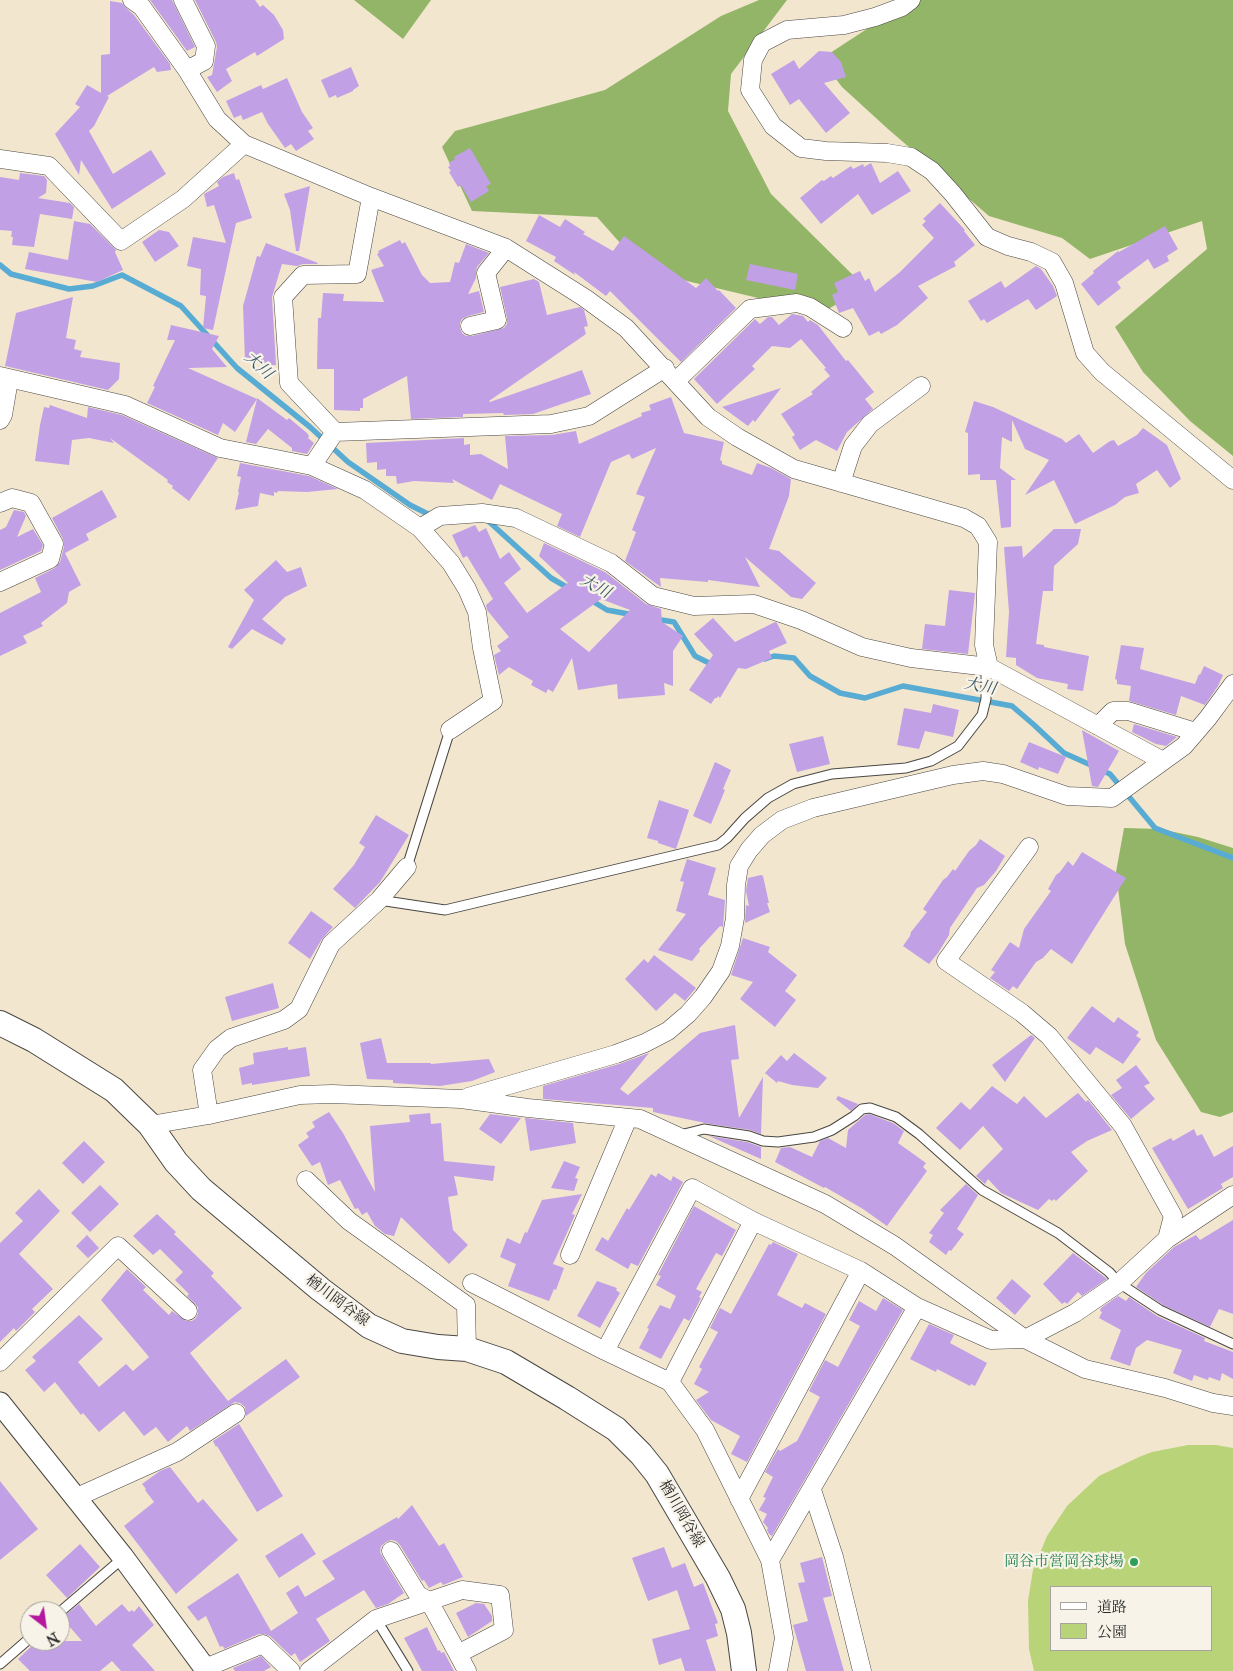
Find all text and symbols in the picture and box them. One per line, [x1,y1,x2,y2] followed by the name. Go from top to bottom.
[240,348,276,384] water label: 大川
[576,571,614,603] water label: 大川
[962,675,998,699] water label: 大川
[302,1271,372,1331] street label: 楢川岡谷線
[654,1477,708,1551] street label: 楢川岡谷線
[1004,1553,1124,1571] place label: 岡谷市営岡谷球場
[1128,1556,1140,1568] marker: 岡谷市営岡谷球場
[1050,1586,1213,1651] legend
[1097,1598,1127,1616] text: 道路
[20,1601,70,1651] north arrow
[1097,1623,1127,1641] text: 公園
[43,1628,62,1649] text: N

